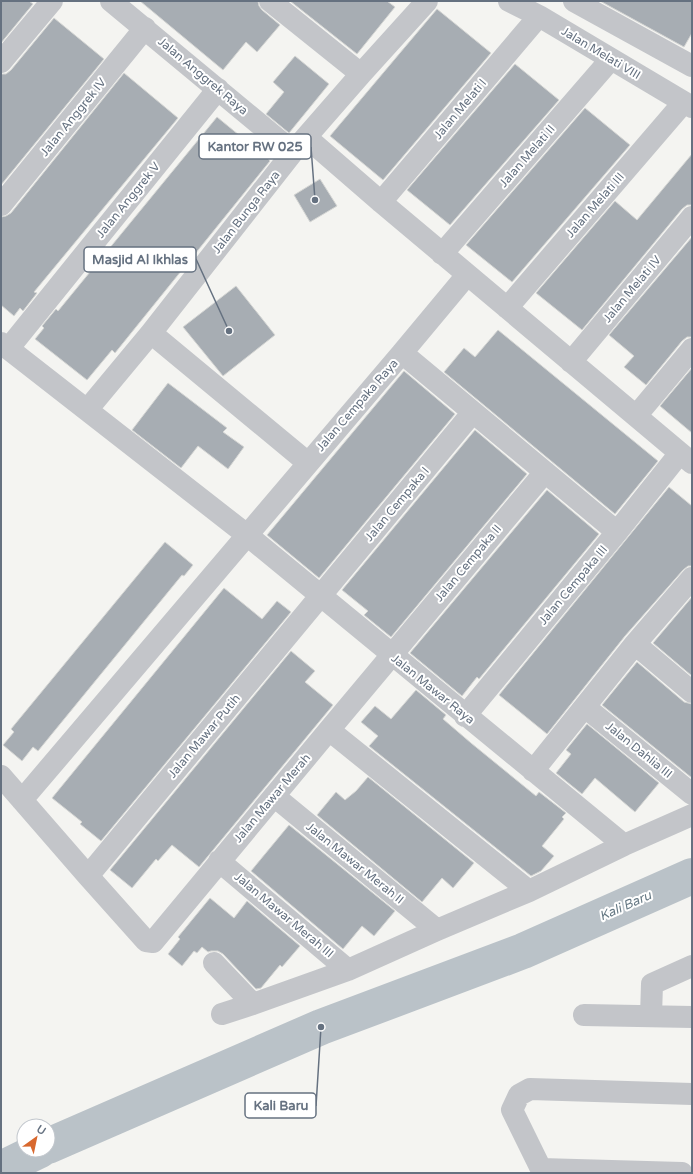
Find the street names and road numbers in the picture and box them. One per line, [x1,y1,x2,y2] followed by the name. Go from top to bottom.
[559,24,643,82] street label: Jalan Melati VIII
[155,34,251,118] street label: Jalan Anggrek Raya
[37,75,109,159] street label: Jalan Anggrek IV
[431,76,489,142] street label: Jalan Melati I
[496,122,558,190] street label: Jalan Melati II
[93,159,163,241] street label: Jalan Anggrek V
[209,168,283,256] street label: Jalan Bunga Raya
[563,170,627,240] street label: Jalan Melati III
[600,252,664,325] street label: Jalan Melati IV
[313,356,401,454] street label: Jalan Cempaka Raya
[362,464,432,544] street label: Jalan Cempaka I
[432,522,504,604] street label: Jalan Cempaka II
[536,542,610,628] street label: Jalan Cempaka III
[389,651,477,727] street label: Jalan Mawar Raya
[165,691,243,781] street label: Jalan Mawar Putih
[603,719,675,781] street label: Jalan Dahlia III
[231,751,313,845] street label: Jalan Mawar Merah
[303,819,407,907] street label: Jalan Mawar Merah II
[232,870,336,960] street label: Jalan Mawar Merah III

